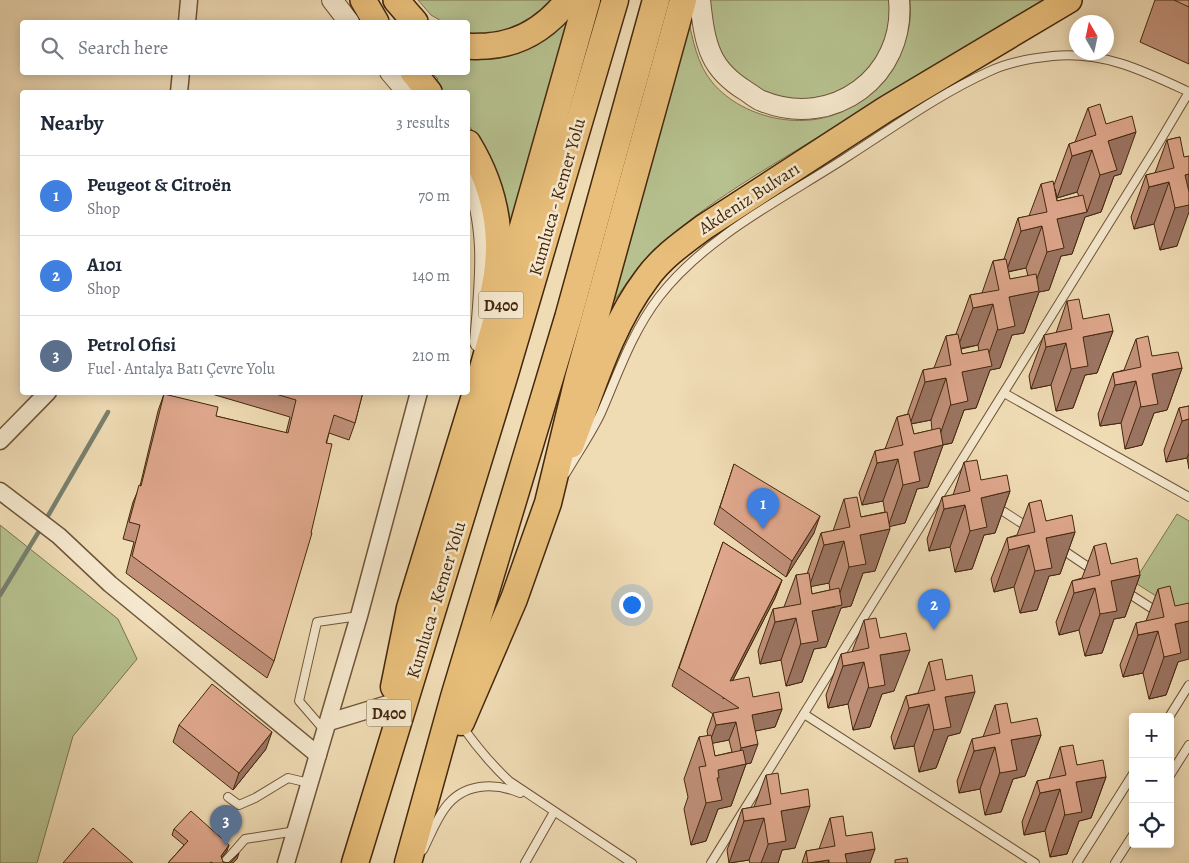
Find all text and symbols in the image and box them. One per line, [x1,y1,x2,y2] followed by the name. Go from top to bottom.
[1069,15,1114,60] north arrow
[20,20,470,75] search box
[38,34,66,62] icon: search
[78,35,168,61] text: Search here
[40,109,103,137] text: Nearby
[396,112,450,134] text: 3 results
[523,115,591,279] street label: Kumluca - Kemer Yolu
[693,156,804,240] street label: Akdeniz Bulvarı
[87,172,231,198] text: Peugeot & Citroën
[53,185,59,207] text: 1
[418,185,450,207] text: 70 m
[87,198,120,220] text: Shop
[87,252,122,278] text: A101
[52,265,60,287] text: 2
[412,265,450,287] text: 140 m
[87,278,120,300] text: Shop
[478,292,524,318] road number: D400
[87,332,176,358] text: Petrol Ofisi
[53,345,59,367] text: 3
[412,345,450,367] text: 210 m
[87,358,275,380] text: Fuel · Antalya Batı Çevre Yolu
[747,488,779,529] pin: 1
[401,518,471,682] street label: Kumluca - Kemer Yolu
[918,589,950,630] pin: 2
[619,592,645,618] your location
[366,700,412,726] road number: D400
[1129,713,1174,848] map controls
[1129,713,1174,758] button: +
[1129,758,1174,803] button: −
[1129,803,1174,848] button: locate
[210,805,242,846] pin: 3

